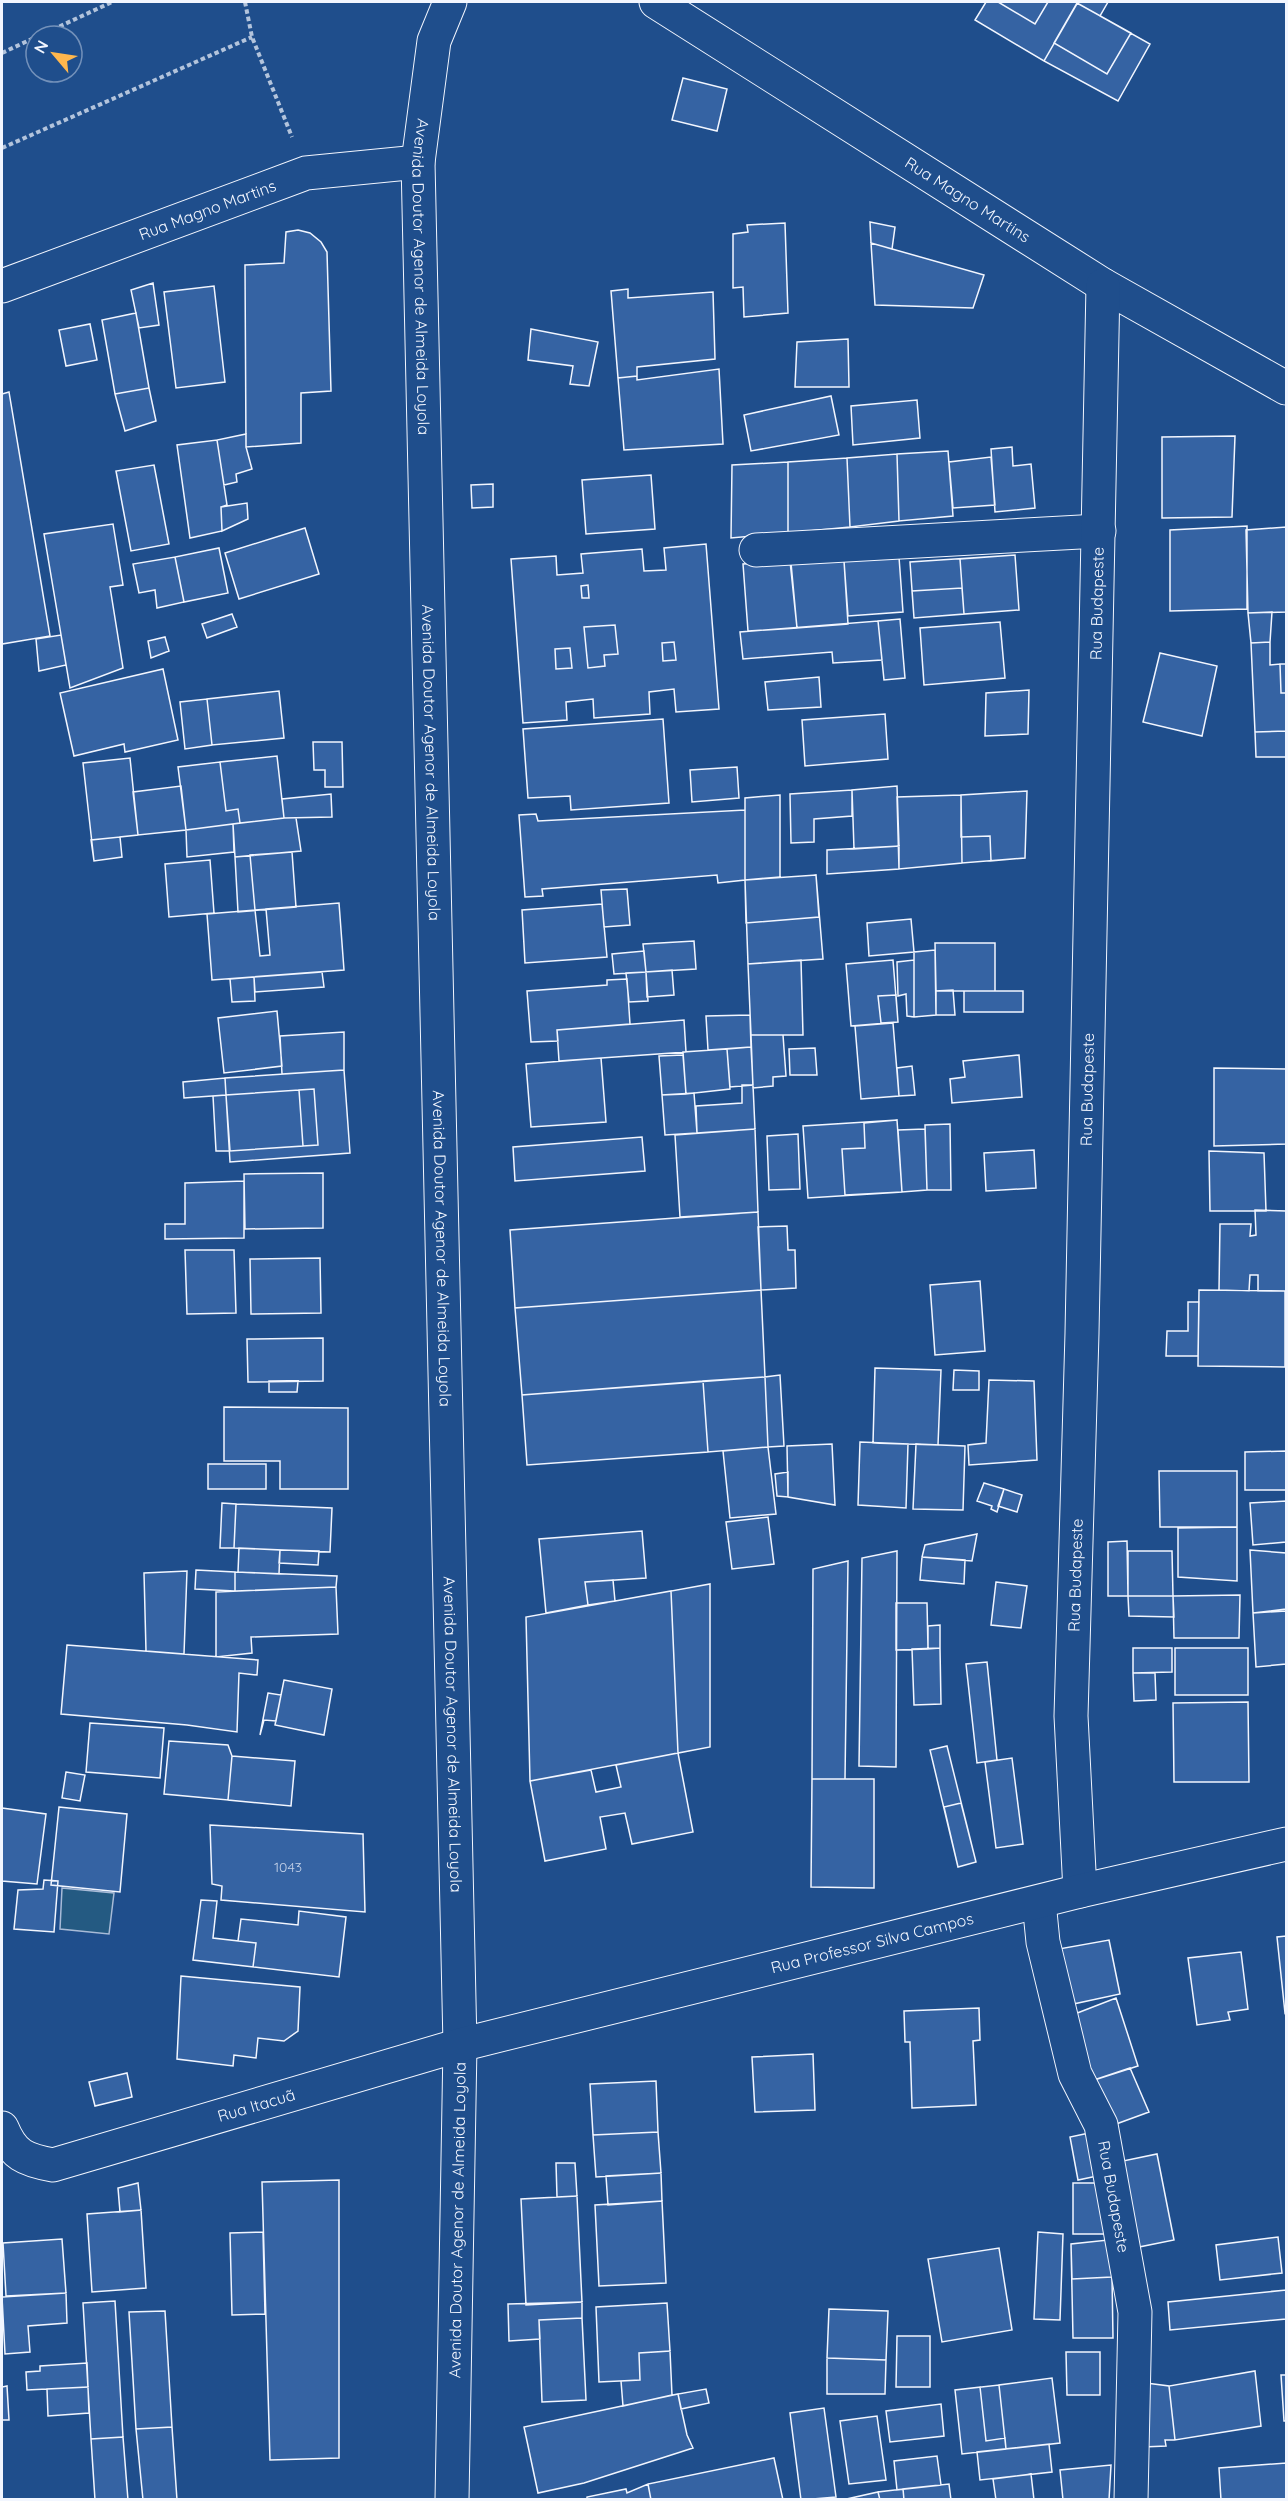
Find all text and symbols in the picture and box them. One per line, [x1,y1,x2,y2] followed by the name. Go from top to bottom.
[24,24,84,84] north arrow
[29,37,52,57] text: N
[408,118,434,435] street label: Avenida Doutor Agenor de Almeida Loyola
[901,152,1034,247] street label: Rua Magno Martins
[136,175,279,244] street label: Rua Magno Martins
[1085,547,1108,660] street label: Rua Budapeste
[418,604,445,921] street label: Avenida Doutor Agenor de Almeida Loyola
[1076,1033,1098,1146] street label: Rua Budapeste
[429,1090,456,1407] street label: Avenida Doutor Agenor de Almeida Loyola
[1063,1518,1087,1632] street label: Rua Budapeste
[440,1576,467,1893] street label: Avenida Doutor Agenor de Almeida Loyola
[274,1858,302,1876] house number: 1043
[769,1908,975,1977] street label: Rua Professor Silva Campos
[444,2062,470,2378] street label: Avenida Doutor Agenor de Almeida Loyola
[215,2084,297,2126] street label: Rua Itacuã
[1094,2139,1134,2254] street label: Rua Budapeste

